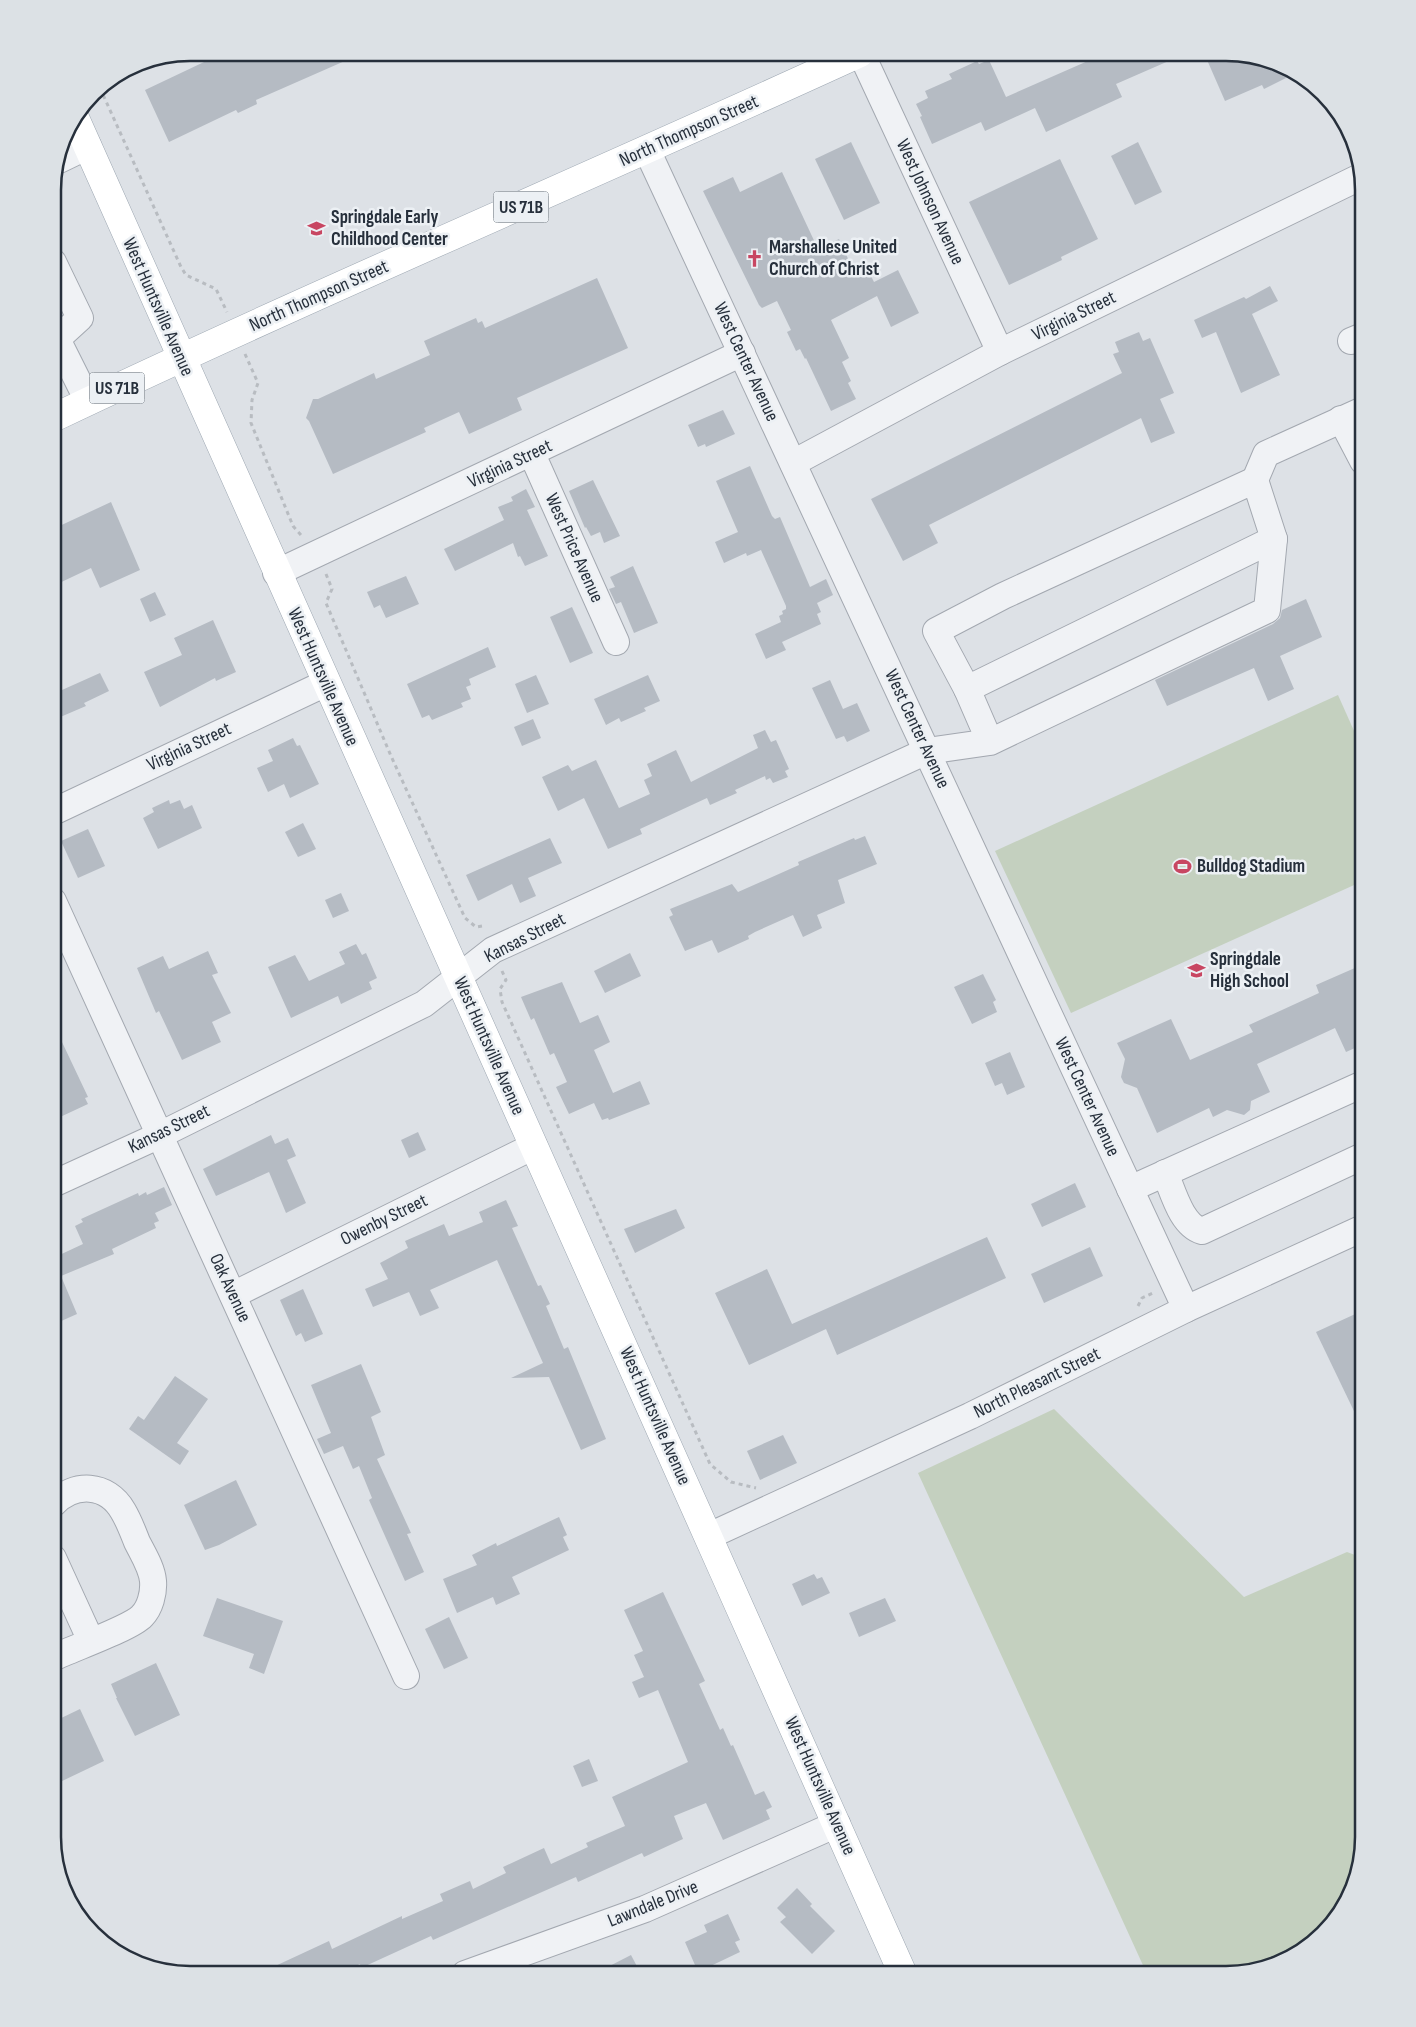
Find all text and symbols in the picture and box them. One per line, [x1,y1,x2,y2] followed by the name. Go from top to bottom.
[616,90,762,172] street label: North Thompson Street
[891,136,969,268] street label: West Johnson Avenue
[494,192,548,222] road number: US 71B
[331,206,448,251] place label: Springdale Early Childhood Center
[307,218,327,238] school or university icon: Springdale Early Childhood Center
[117,234,199,380] street label: West Huntsville Avenue
[769,236,897,281] place label: Marshallese United Church of Christ
[745,248,765,268] church icon: Marshallese United Church of Christ
[246,255,392,337] street label: North Thompson Street
[1028,286,1120,346] street label: Virginia Street
[708,299,784,425] street label: West Center Avenue
[90,372,144,403] road number: US 71B
[464,434,556,493] street label: Virginia Street
[540,490,608,606] street label: West Price Avenue
[282,604,364,750] street label: West Huntsville Avenue
[879,666,955,792] street label: West Center Avenue
[143,717,235,776] street label: Virginia Street
[1197,855,1305,878] place label: Bulldog Stadium
[1173,856,1193,876] sports icon: Bulldog Stadium
[481,908,570,968] street label: Kansas Street
[1210,948,1289,993] place label: Springdale High School
[1186,960,1206,980] school or university icon: Springdale High School
[448,973,530,1119] street label: West Huntsville Avenue
[1049,1034,1125,1160] street label: West Center Avenue
[124,1099,214,1159] street label: Kansas Street
[337,1189,431,1251] street label: Owenby Street
[204,1250,256,1326] street label: Oak Avenue
[970,1342,1104,1424] street label: North Pleasant Street
[614,1343,696,1489] street label: West Huntsville Avenue
[779,1713,861,1859] street label: West Huntsville Avenue
[604,1875,702,1933] street label: Lawndale Drive

